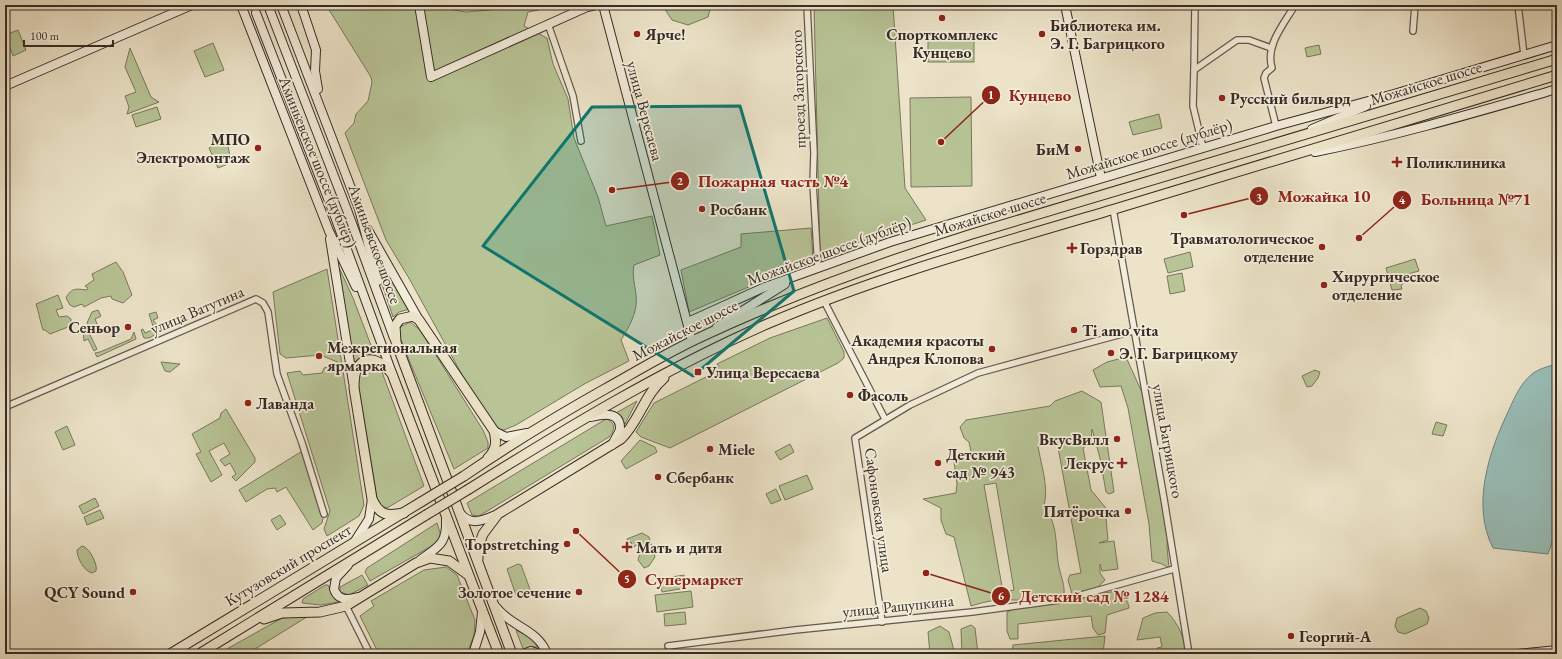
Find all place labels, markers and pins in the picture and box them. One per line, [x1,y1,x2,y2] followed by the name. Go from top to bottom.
[937,13,947,23] marker: Спорткомплекс Кунцево
[1050,15,1165,54] place label: Библиотека им. Э. Г. Багрицкого
[644,24,686,45] place label: Ярче!
[886,24,998,63] place label: Спорткомплекс Кунцево
[632,29,642,39] marker: Ярче!
[1037,29,1047,39] marker: Библиотека им. Э. Г. Багрицкого
[981,81,1080,110] callout: Кунцево
[1230,88,1351,109] place label: Русский бильярд
[1217,93,1227,103] marker: Русский бильярд
[136,129,250,168] place label: МПО Электромонтаж
[1036,139,1070,160] place label: БиМ
[253,143,263,153] marker: МПО Электромонтаж
[1073,144,1083,154] marker: БиМ
[1406,152,1507,173] place label: Поликлиника
[1391,156,1403,168] marker: Поликлиника
[670,167,857,196] callout: Пожарная часть №4
[1249,182,1378,211] callout: Можайка 10
[1392,185,1539,214] callout: Больница №71
[710,199,767,220] place label: Росбанк
[697,204,707,214] marker: Росбанк
[1170,228,1314,267] place label: Травматологическое отделение
[1080,238,1143,259] place label: Горздрав
[1317,242,1327,252] marker: Травматологическое отделение
[1067,243,1077,253] marker: Горздрав
[1331,266,1440,305] place label: Хирургическое отделение
[1319,280,1329,290] marker: Хирургическое отделение
[68,317,120,338] place label: Сеньор
[1082,320,1160,341] place label: Ti amo vita
[123,322,133,332] marker: Сеньор
[1069,325,1079,335] marker: Ti amo vita
[850,330,985,369] place label: Академия красоты Андрея Клопова
[326,337,458,376] place label: Межрегиональная ярмарка
[1119,343,1238,364] place label: Э. Г. Багрицкому
[987,344,997,354] marker: Академия красоты Андрея Клопова
[1106,348,1116,358] marker: Э. Г. Багрицкому
[314,351,324,361] marker: Межрегиональная ярмарка
[705,362,821,383] place label: Улица Вересаева
[693,367,703,377] marker: Улица Вересаева
[858,385,909,406] place label: Фасоль
[845,390,855,400] marker: Фасоль
[256,393,315,414] place label: Лаванда
[243,398,253,408] marker: Лаванда
[1039,429,1109,450] place label: ВкусВилл
[1112,434,1122,444] marker: ВкусВилл
[718,439,755,460] place label: Miele
[705,444,715,454] marker: Miele
[946,444,1015,483] place label: Детский сад № 943
[1064,453,1114,474] place label: Лекрус
[933,458,943,468] marker: Детский сад № 943
[1117,458,1127,468] marker: Лекрус
[666,467,734,488] place label: Сбербанк
[653,472,663,482] marker: Сбербанк
[1043,501,1121,522] place label: Пятёрочка
[1123,506,1133,516] marker: Пятёрочка
[465,534,560,555] place label: Topstretching
[636,537,723,558] place label: Мать и дитя
[562,539,572,549] marker: Topstretching
[621,541,633,553] marker: Мать и дитя
[617,564,751,593] callout: Супермаркет
[991,581,1177,610] callout: Детский сад № 1284
[44,582,125,603] place label: QCY Sound
[458,582,571,603] place label: Золотое сечение
[128,587,138,597] marker: QCY Sound
[574,587,584,597] marker: Золотое сечение
[1299,626,1372,647] place label: Георгий-А
[1286,631,1296,641] marker: Георгий-А

